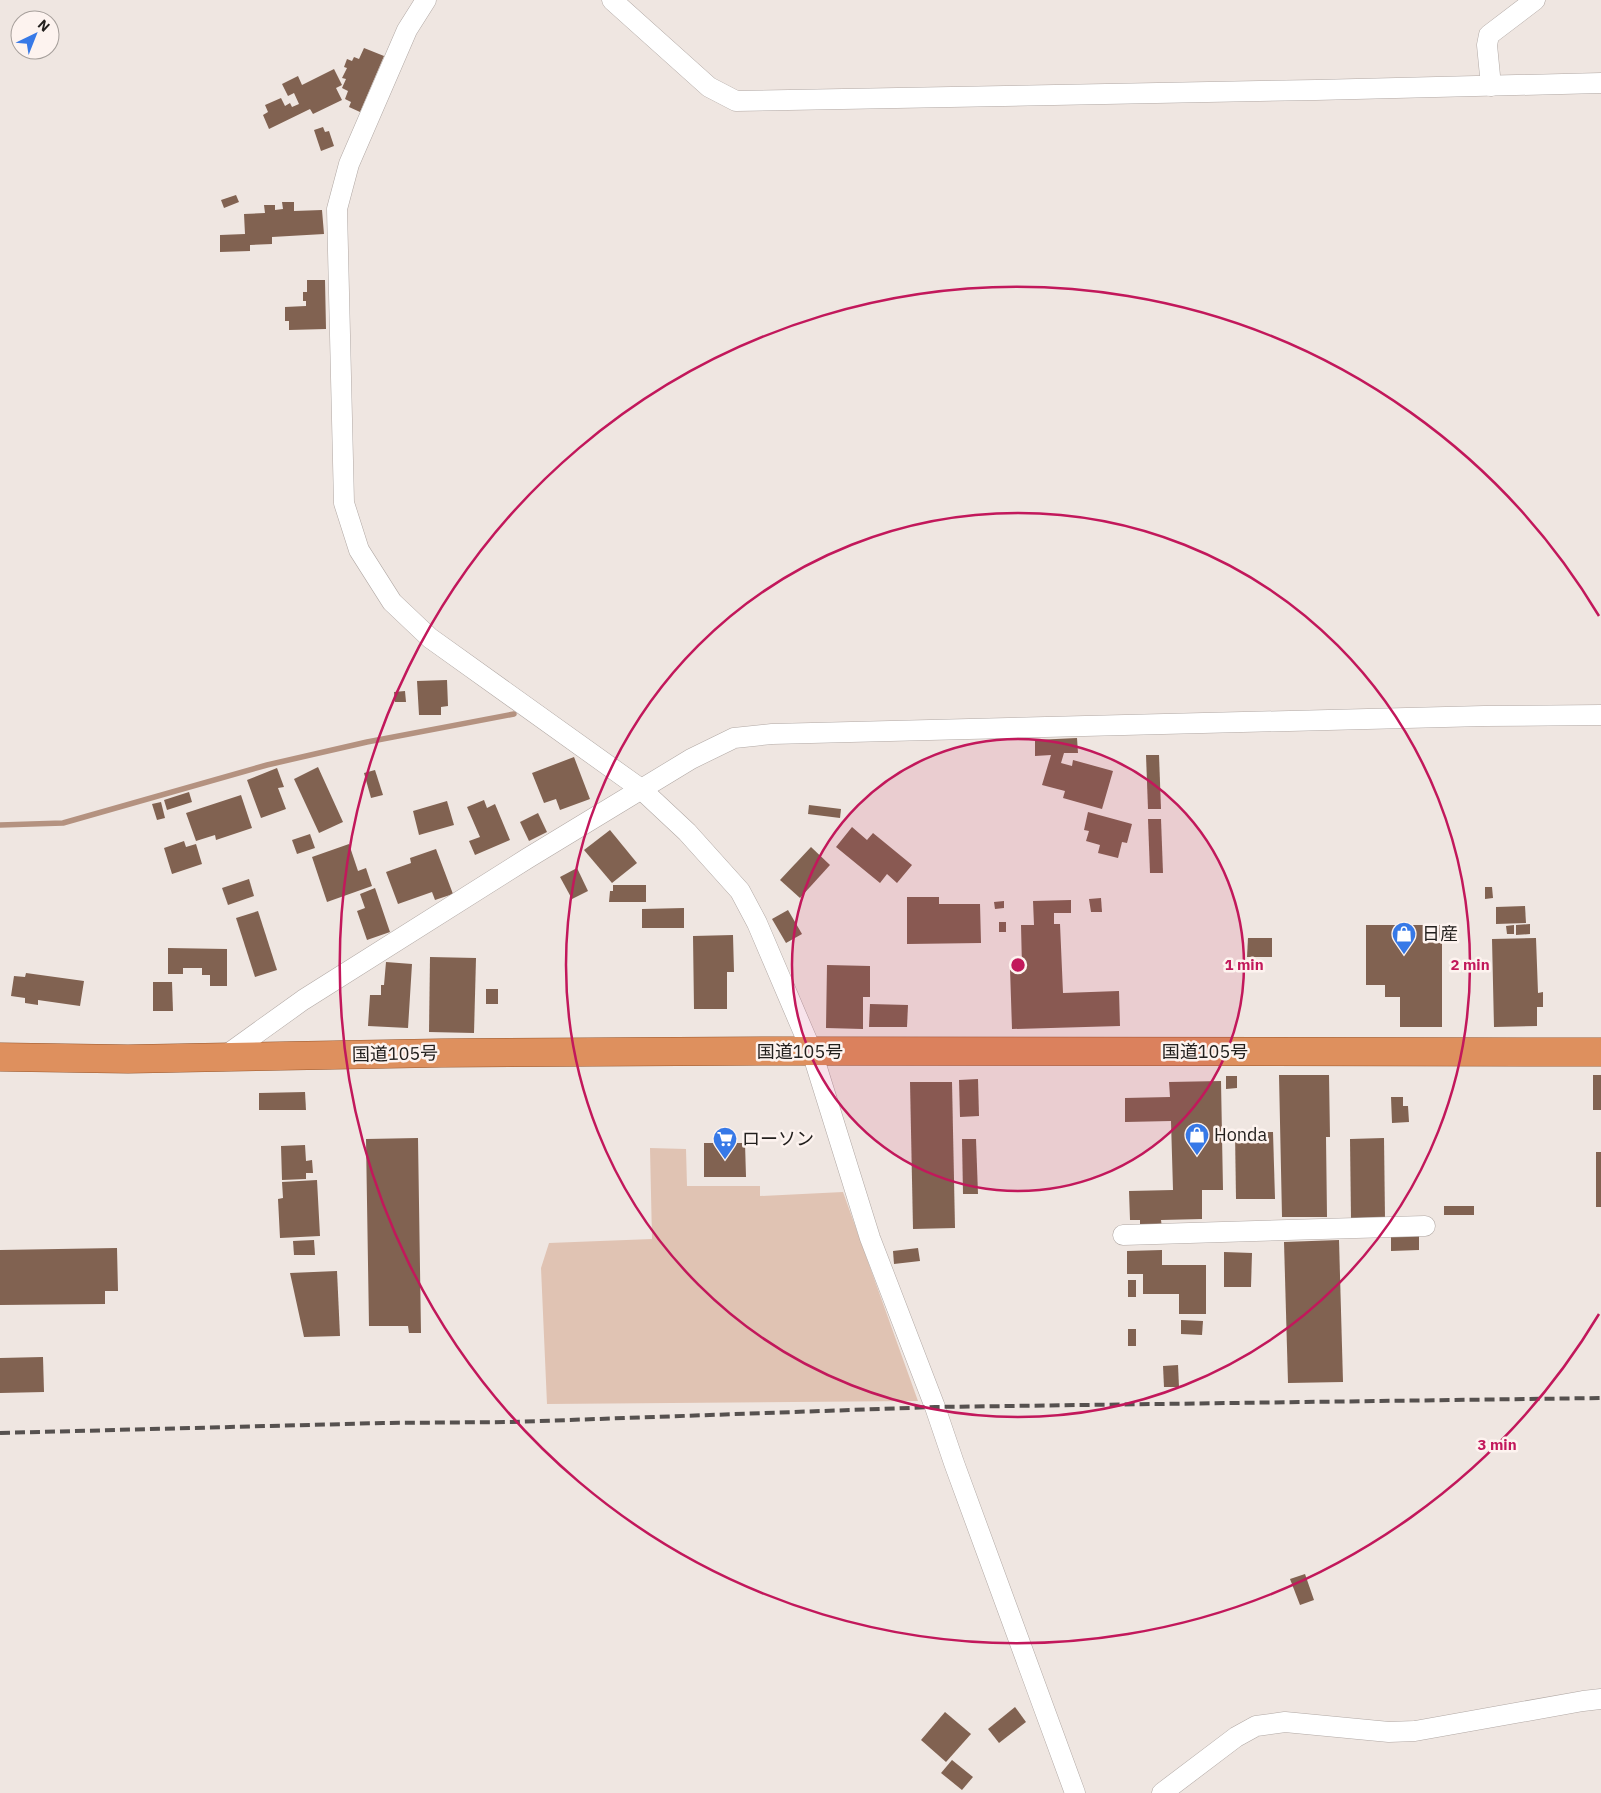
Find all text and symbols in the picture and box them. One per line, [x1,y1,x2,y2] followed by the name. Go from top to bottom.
[10,10,60,60] north arrow
[34,15,54,36] text: N
[1391,921,1417,955] shop icon: 日産
[1422,922,1458,945] place label: 日産
[1224,955,1264,974] text: 1 min
[1450,955,1490,974] text: 2 min
[1009,956,1027,974] centre of rings
[757,1040,843,1063] street label: 国道105号
[1162,1040,1248,1063] street label: 国道105号
[352,1041,438,1066] street label: 国道105号
[1184,1122,1210,1156] shop icon: Honda
[1214,1123,1267,1146] place label: Honda
[712,1126,738,1160] supermarket icon: ローソン
[742,1127,814,1150] place label: ローソン
[1477,1435,1517,1454] text: 3 min

